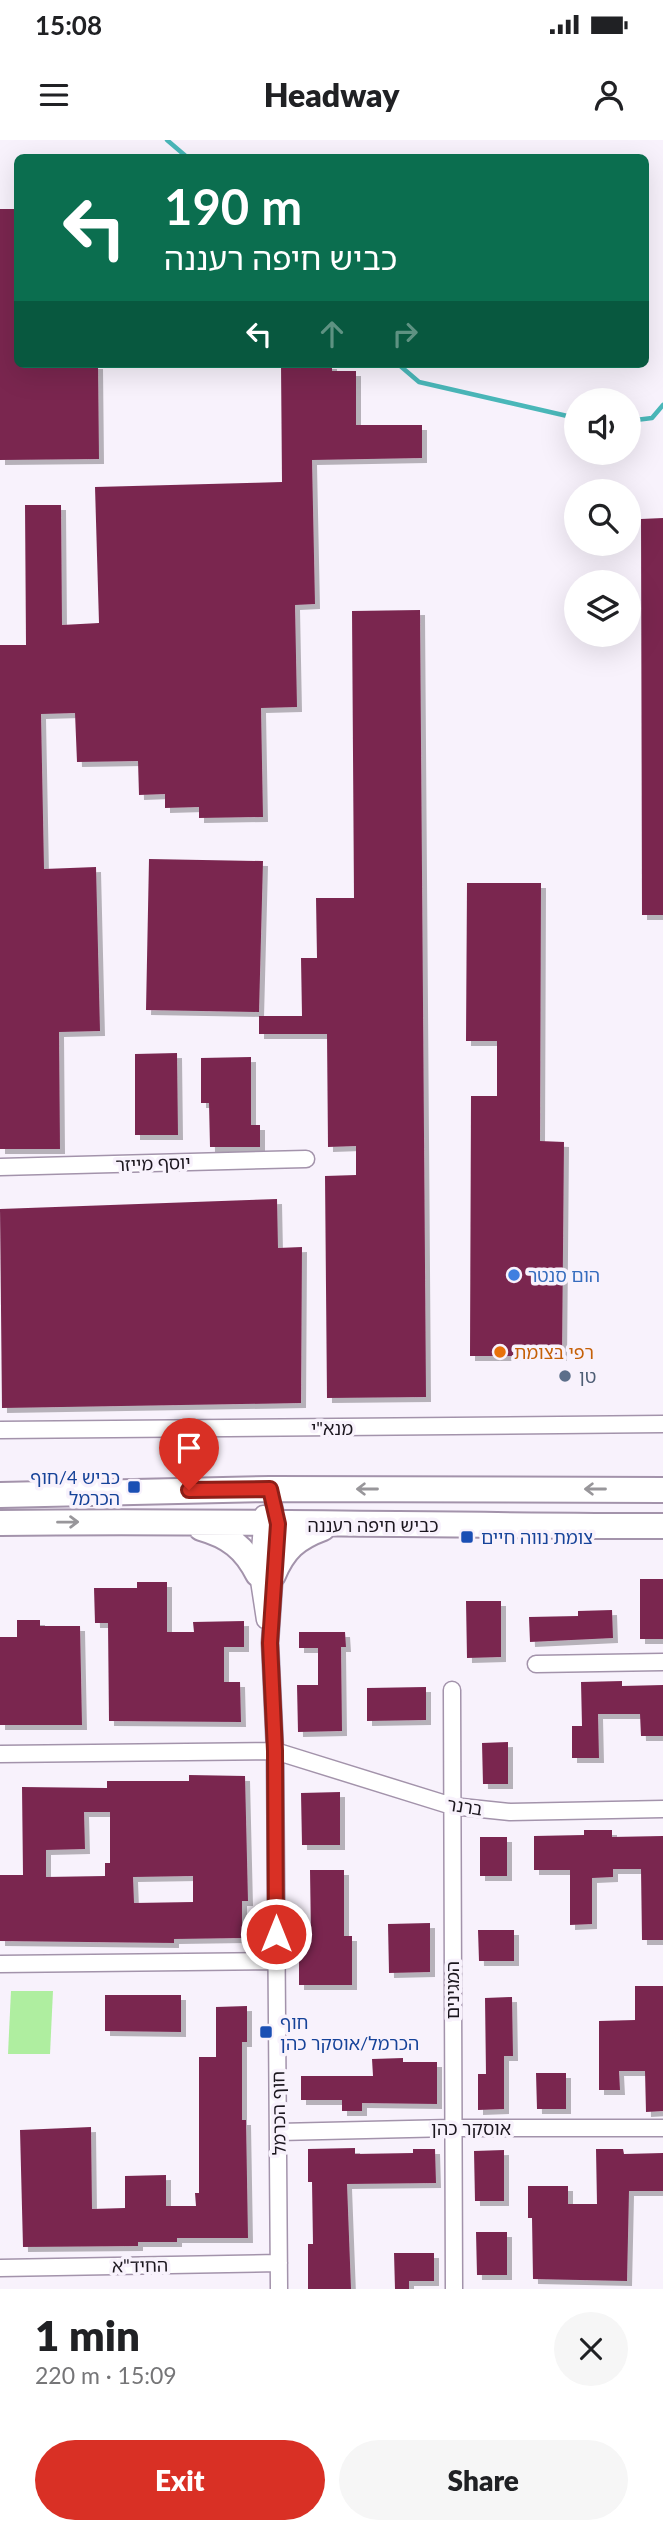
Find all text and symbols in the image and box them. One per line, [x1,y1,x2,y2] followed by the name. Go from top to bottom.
[35,9,102,41] text: 15:08
[264,75,399,114] text: Headway
[35,76,73,114] icon: menu
[590,76,628,114] icon: person
[164,177,302,235] text: 190 m
[49,182,140,273] icon: left
[164,238,397,277] text: כביש חיפה רעננה
[240,315,278,353] icon: left
[313,315,351,353] icon: ahead
[386,315,424,353] icon: right
[564,388,641,647] map controls
[564,388,641,465] button: sound
[564,479,641,556] button: search
[564,570,641,647] button: layers
[115,1151,191,1175] street label: יוסף מייזר
[528,1264,600,1286] place label: הום סנטר
[506,1267,522,1283] marker: הום סנטר
[514,1341,594,1363] place label: רפי בצומת
[492,1344,508,1360] marker: רפי בצומת
[579,1365,596,1387] place label: טן
[557,1368,573,1384] marker: טן
[311,1417,353,1439] street label: מנא"י
[159,1418,219,1490] pin
[170,1429,208,1467] icon: arrive
[30,1466,120,1509] place label: כביש 4/חוף הכרמל
[126,1479,142,1495] marker: כביש 4/חוף הכרמל
[356,1482,379,1496] one-way arrow
[584,1482,607,1496] one-way arrow
[307,1514,439,1536] street label: כביש חיפה רעננה
[56,1515,79,1529] one-way arrow
[481,1526,593,1548] place label: צומת נווה חיים
[459,1529,475,1545] marker: צומת נווה חיים
[446,1792,484,1820] street label: ברנר
[239,1897,313,1971] position arrow
[441,1961,463,2019] street label: המגינים
[280,2011,419,2054] place label: חוף הכרמל/אוסקר כהן
[258,2024,274,2040] marker: חוף הכרמל/אוסקר כהן
[266,2071,290,2155] street label: חוף הכרמל
[431,2117,511,2139] street label: אוסקר כהן
[112,2254,168,2276] street label: החיד"א
[35,2310,140,2360] text: 1 min
[554,2312,628,2386] button: close
[35,2361,177,2389] text: 220 m · 15:09
[35,2440,325,2520] button: Exit
[339,2440,628,2520] button: Share

